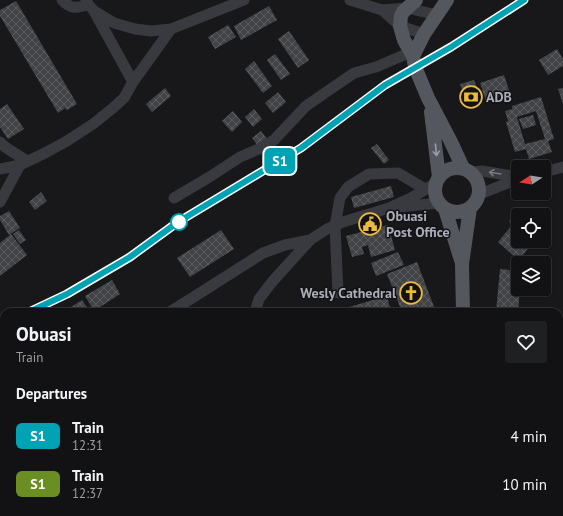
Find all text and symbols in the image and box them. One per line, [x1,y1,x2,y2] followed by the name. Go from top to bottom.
[458,84,484,110] bank icon: ADB
[486,88,512,106] place label: ADB
[432,143,440,156] one-way arrow
[262,148,298,174] line badge: S1
[272,152,288,170] text: S1
[511,160,551,200] north arrow
[511,160,551,296] map controls
[489,169,502,177] one-way arrow
[386,207,450,241] place label: Obuasi Post Office
[511,208,551,248] button: locate
[357,211,383,237] public building icon: Obuasi Post Office
[170,213,188,231] unlabelled marker
[511,256,551,296] button: layers
[398,280,424,306] church icon: Wesly Cathedral
[300,284,397,302] place label: Wesly Cathedral
[505,321,547,363] button: heart
[16,322,72,346] text: Obuasi
[16,349,43,366] text: Train
[16,384,87,403] text: Departures
[72,418,104,437] text: Train
[30,427,46,445] text: S1
[510,427,547,446] text: 4 min
[72,437,103,454] text: 12:31
[72,466,104,485] text: Train
[30,475,46,493] text: S1
[502,475,547,494] text: 10 min
[72,485,103,502] text: 12:37

